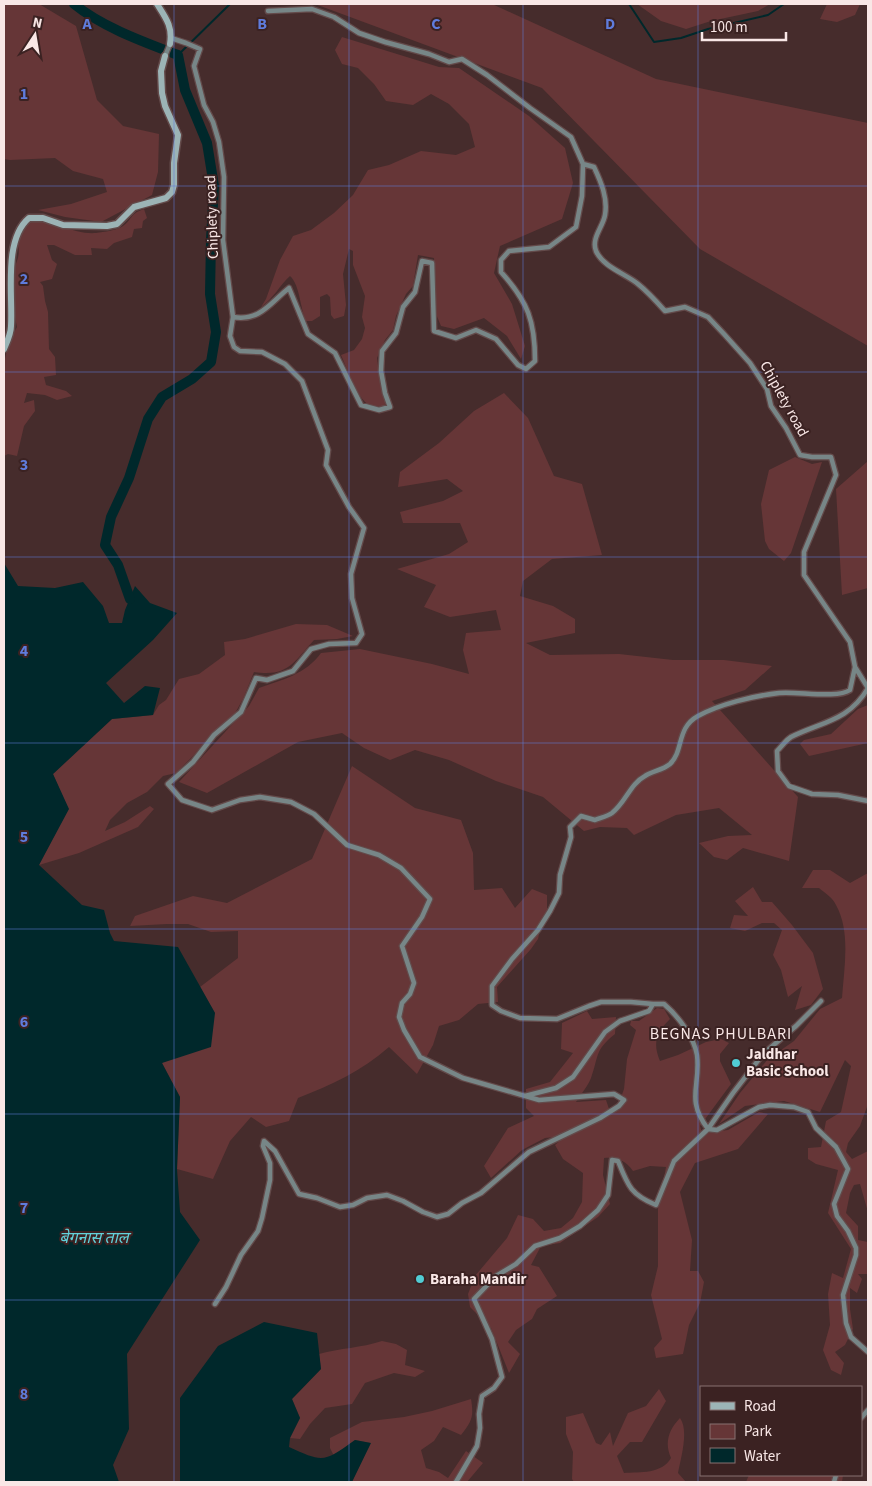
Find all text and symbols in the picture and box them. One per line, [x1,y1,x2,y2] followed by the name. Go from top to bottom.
[10,10,60,60] north arrow
[702,10,786,42] scale bar
[31,13,44,34] text: N
[81,13,92,35] text: A
[257,13,267,35] text: B
[431,13,441,35] text: C
[605,13,615,35] text: D
[710,17,748,38] text: 100 m
[20,83,28,105] text: 1
[200,175,224,259] street label: Chiplety road
[20,268,28,290] text: 2
[755,357,813,441] street label: Chiplety road
[20,454,28,476] text: 3
[20,640,29,662] text: 4
[20,826,28,848] text: 5
[20,1011,28,1033] text: 6
[650,1023,792,1045] district label: BEGNAS PHULBARI
[746,1044,829,1082] place label: Jaldhar Basic School
[730,1057,742,1069] marker: Jaldhar Basic School
[20,1197,28,1219] text: 7
[59,1227,132,1249] water label: बेगनास ताल
[430,1269,527,1290] place label: Baraha Mandir
[414,1273,426,1285] marker: Baraha Mandir
[20,1383,28,1405] text: 8
[700,1386,862,1476] legend
[744,1396,776,1417] text: Road
[744,1421,773,1442] text: Park
[744,1446,781,1467] text: Water

